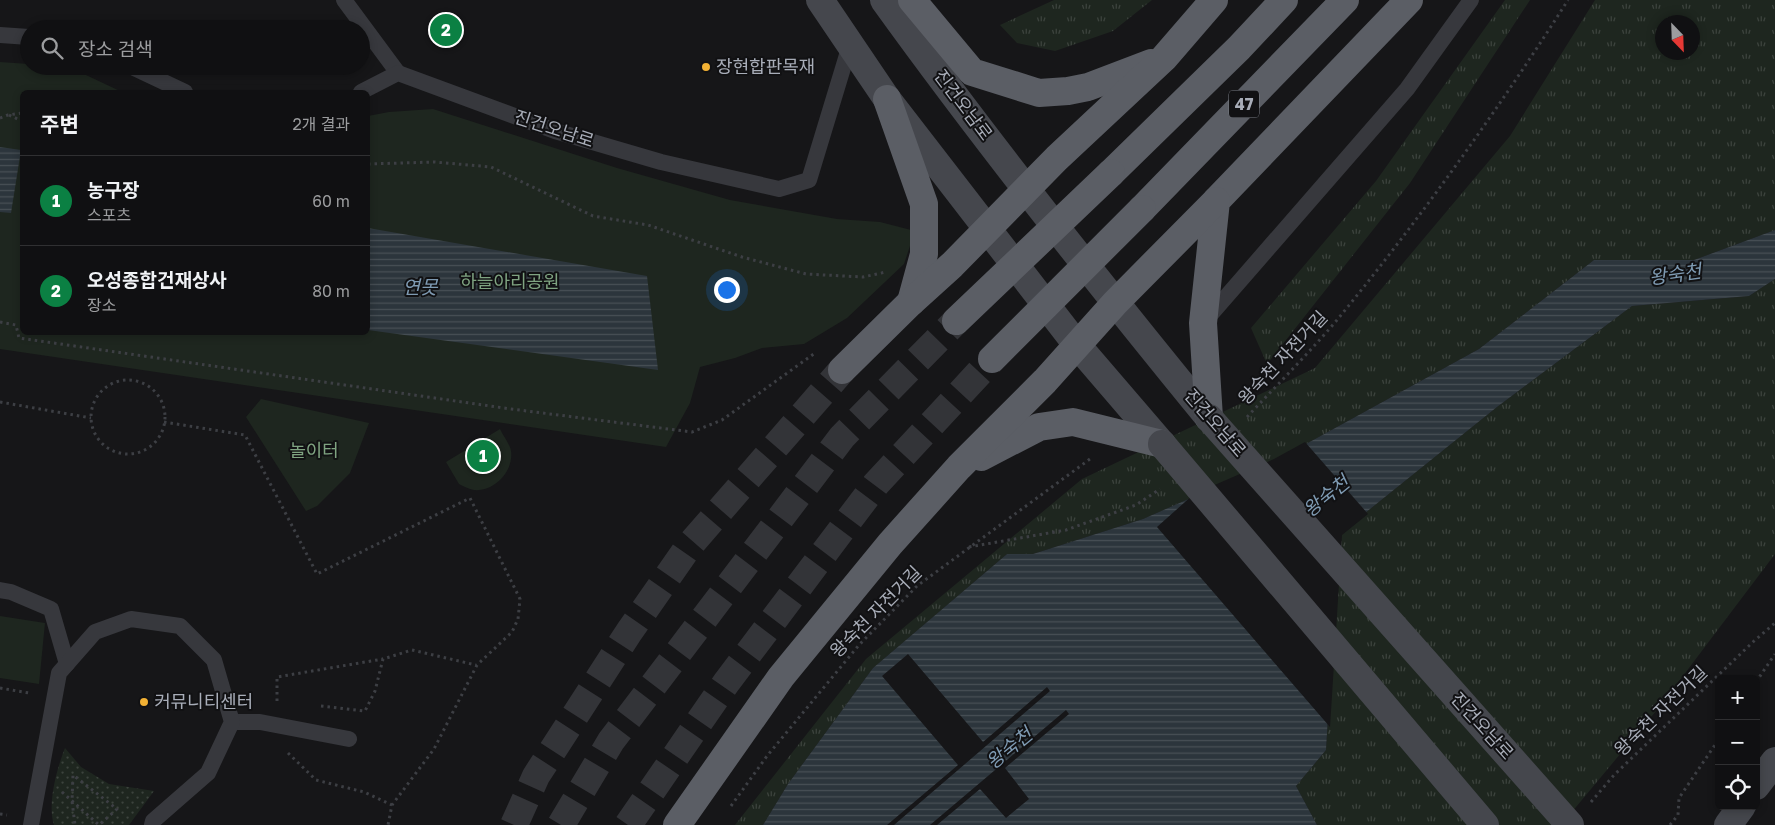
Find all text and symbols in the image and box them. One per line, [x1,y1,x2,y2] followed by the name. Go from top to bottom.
[430,11,462,49] pin: 2
[1655,15,1700,60] north arrow
[20,20,370,75] search box
[38,34,66,62] icon: search
[78,37,153,60] text: 장소 검색
[716,55,815,77] place label: 장현합판목재
[700,61,712,73] marker: 장현합판목재
[930,65,998,144] street label: 진건오남로
[1229,90,1259,118] road number: 47
[512,105,597,151] street label: 진건오남로
[40,111,79,137] text: 주변
[293,114,350,134] text: 2개 결과
[87,178,139,201] text: 농구장
[52,191,60,211] text: 1
[312,191,350,211] text: 60 m
[87,205,131,225] text: 스포츠
[1647,258,1704,289] water label: 왕숙천
[87,268,227,291] text: 오성종합건재상사
[460,270,560,292] park label: 하늘아리공원
[403,275,439,298] water label: 연못
[714,277,740,303] your location
[51,281,61,301] text: 2
[312,281,350,301] text: 80 m
[87,295,116,315] text: 장소
[1233,306,1331,409] street label: 왕숙천 자전거길
[1180,384,1251,461] street label: 진건오남로
[467,437,499,475] pin: 1
[289,439,339,461] park label: 놀이터
[1298,469,1354,521] water label: 왕숙천
[825,561,926,662] street label: 왕숙천 자전거길
[1609,661,1711,760] street label: 왕숙천 자전거길
[1715,675,1760,810] map controls
[1715,675,1760,720] button: +
[1447,687,1519,763] street label: 진건오남로
[154,690,253,712] place label: 커뮤니티센터
[138,696,150,708] marker: 커뮤니티센터
[1715,720,1760,765] button: −
[981,721,1037,773] water label: 왕숙천
[1715,765,1760,810] button: locate

